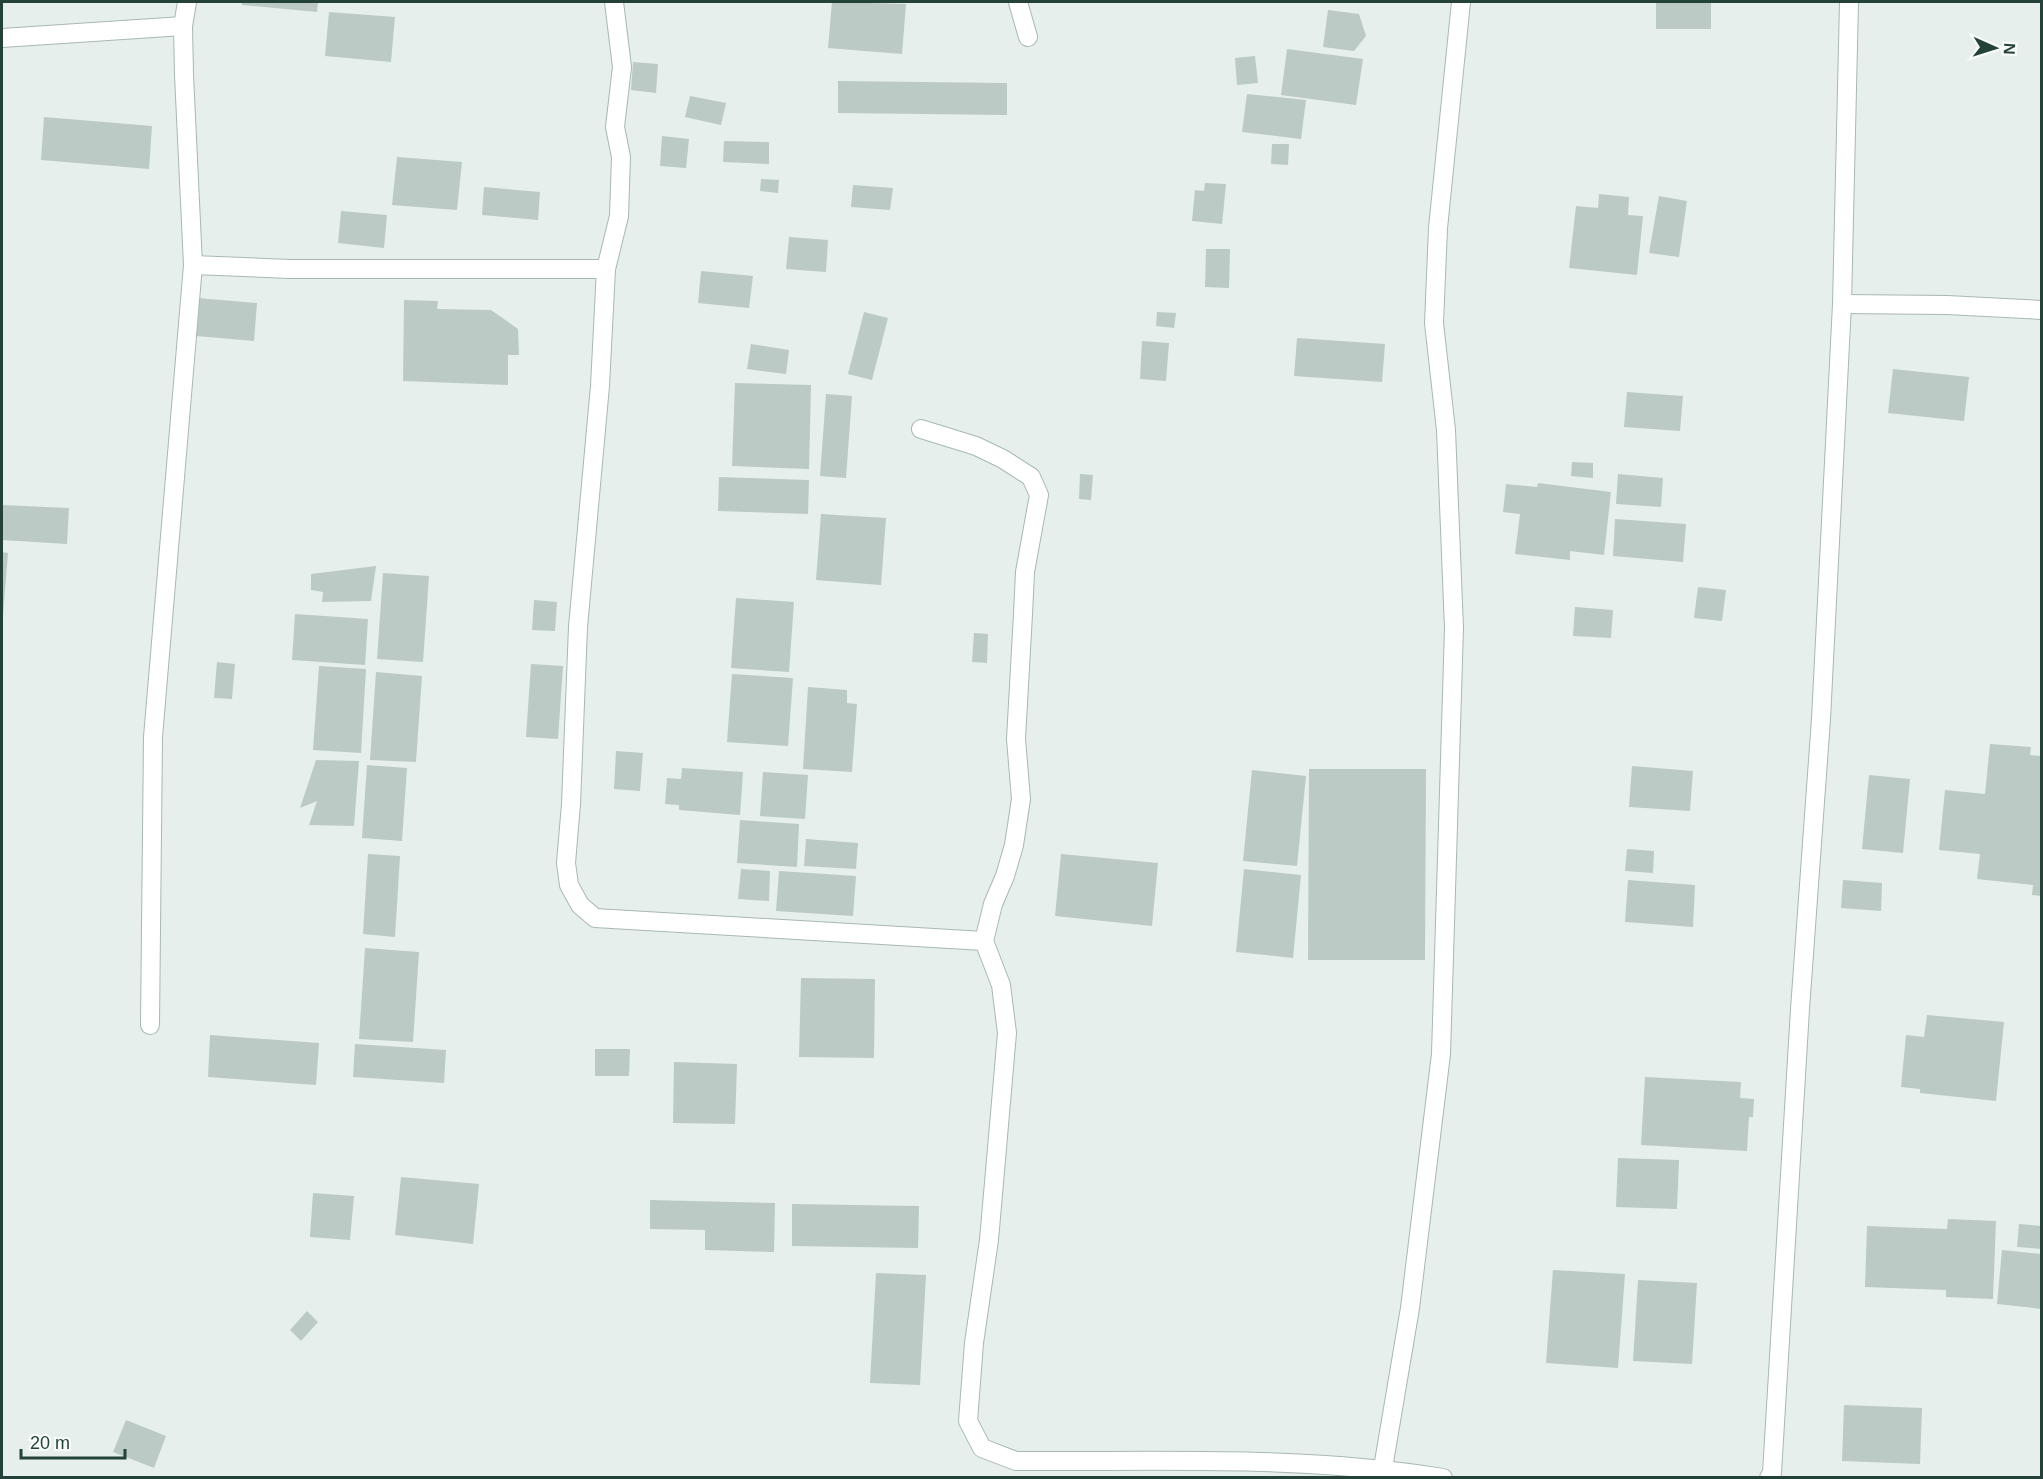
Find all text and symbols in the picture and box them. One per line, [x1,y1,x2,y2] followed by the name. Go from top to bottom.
[1965,18,2025,78] north arrow
[2001,43,2018,55] text: N
[21,1422,124,1460] scale bar
[30,1433,70,1453] text: 20 m

